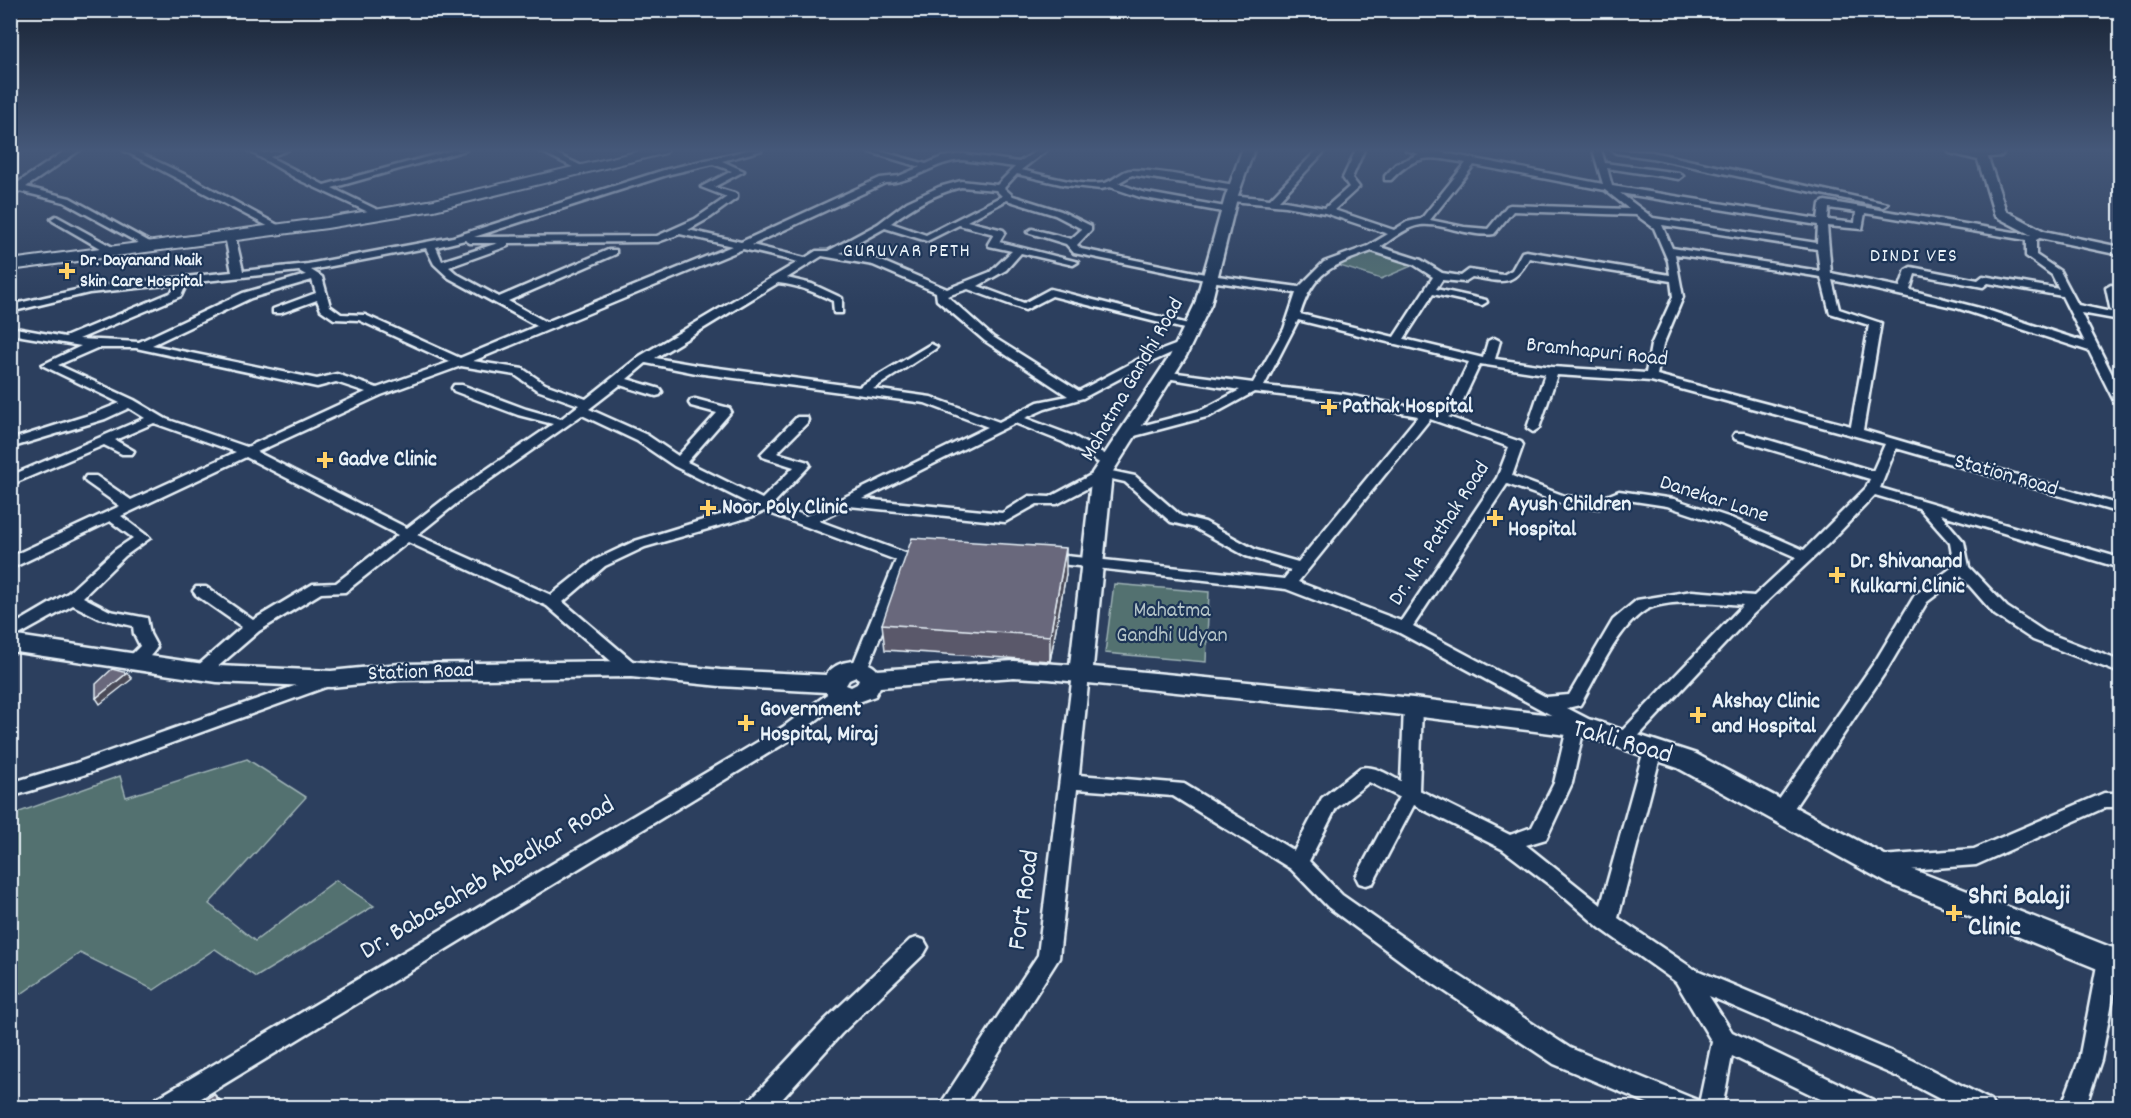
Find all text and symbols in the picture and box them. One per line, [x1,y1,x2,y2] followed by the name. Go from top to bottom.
[843,238,971,266] district label: GURUVAR PETH
[1870,243,1958,271] district label: DINDI VES
[80,249,204,295] place label: Dr. Dayanand Naik Skin Care Hospital
[58,262,76,280] marker: Dr. Dayanand Naik Skin Care Hospital
[1073,292,1193,468] street label: Mahatma Gandhi Road
[1525,330,1669,376] street label: Bramhapuri Road
[1342,392,1474,423] place label: Pathak Hospital
[1320,398,1338,416] marker: Pathak Hospital
[338,445,437,476] place label: Gadve Clinic
[1951,446,2061,506] street label: Station Road
[316,451,334,469] marker: Gadve Clinic
[1382,456,1498,612] street label: Dr. N.R. Pathak Road
[1655,468,1773,532] street label: Danekar Lane
[1508,490,1631,546] place label: Ayush Children Hospital
[722,493,848,524] place label: Noor Poly Clinic
[699,499,717,517] marker: Noor Poly Clinic
[1486,509,1504,527] marker: Ayush Children Hospital
[1850,547,1965,603] place label: Dr. Shivanand Kulkarni Clinic
[1828,566,1846,584] marker: Dr. Shivanand Kulkarni Clinic
[1116,596,1228,652] park label: Mahatma Gandhi Udyan
[367,656,475,690] street label: Station Road
[1712,687,1820,743] place label: Akshay Clinic and Hospital
[760,695,879,751] place label: Government Hospital, Miraj
[1689,706,1707,724] marker: Akshay Clinic and Hospital
[1567,710,1677,776] street label: Takli Road
[737,714,755,732] marker: Government Hospital, Miraj
[353,787,623,971] street label: Dr. Babasaheb Abedkar Road
[999,847,1051,953] street label: Fort Road
[1968,878,2070,948] place label: Shri Balaji Clinic
[1945,904,1963,922] marker: Shri Balaji Clinic

